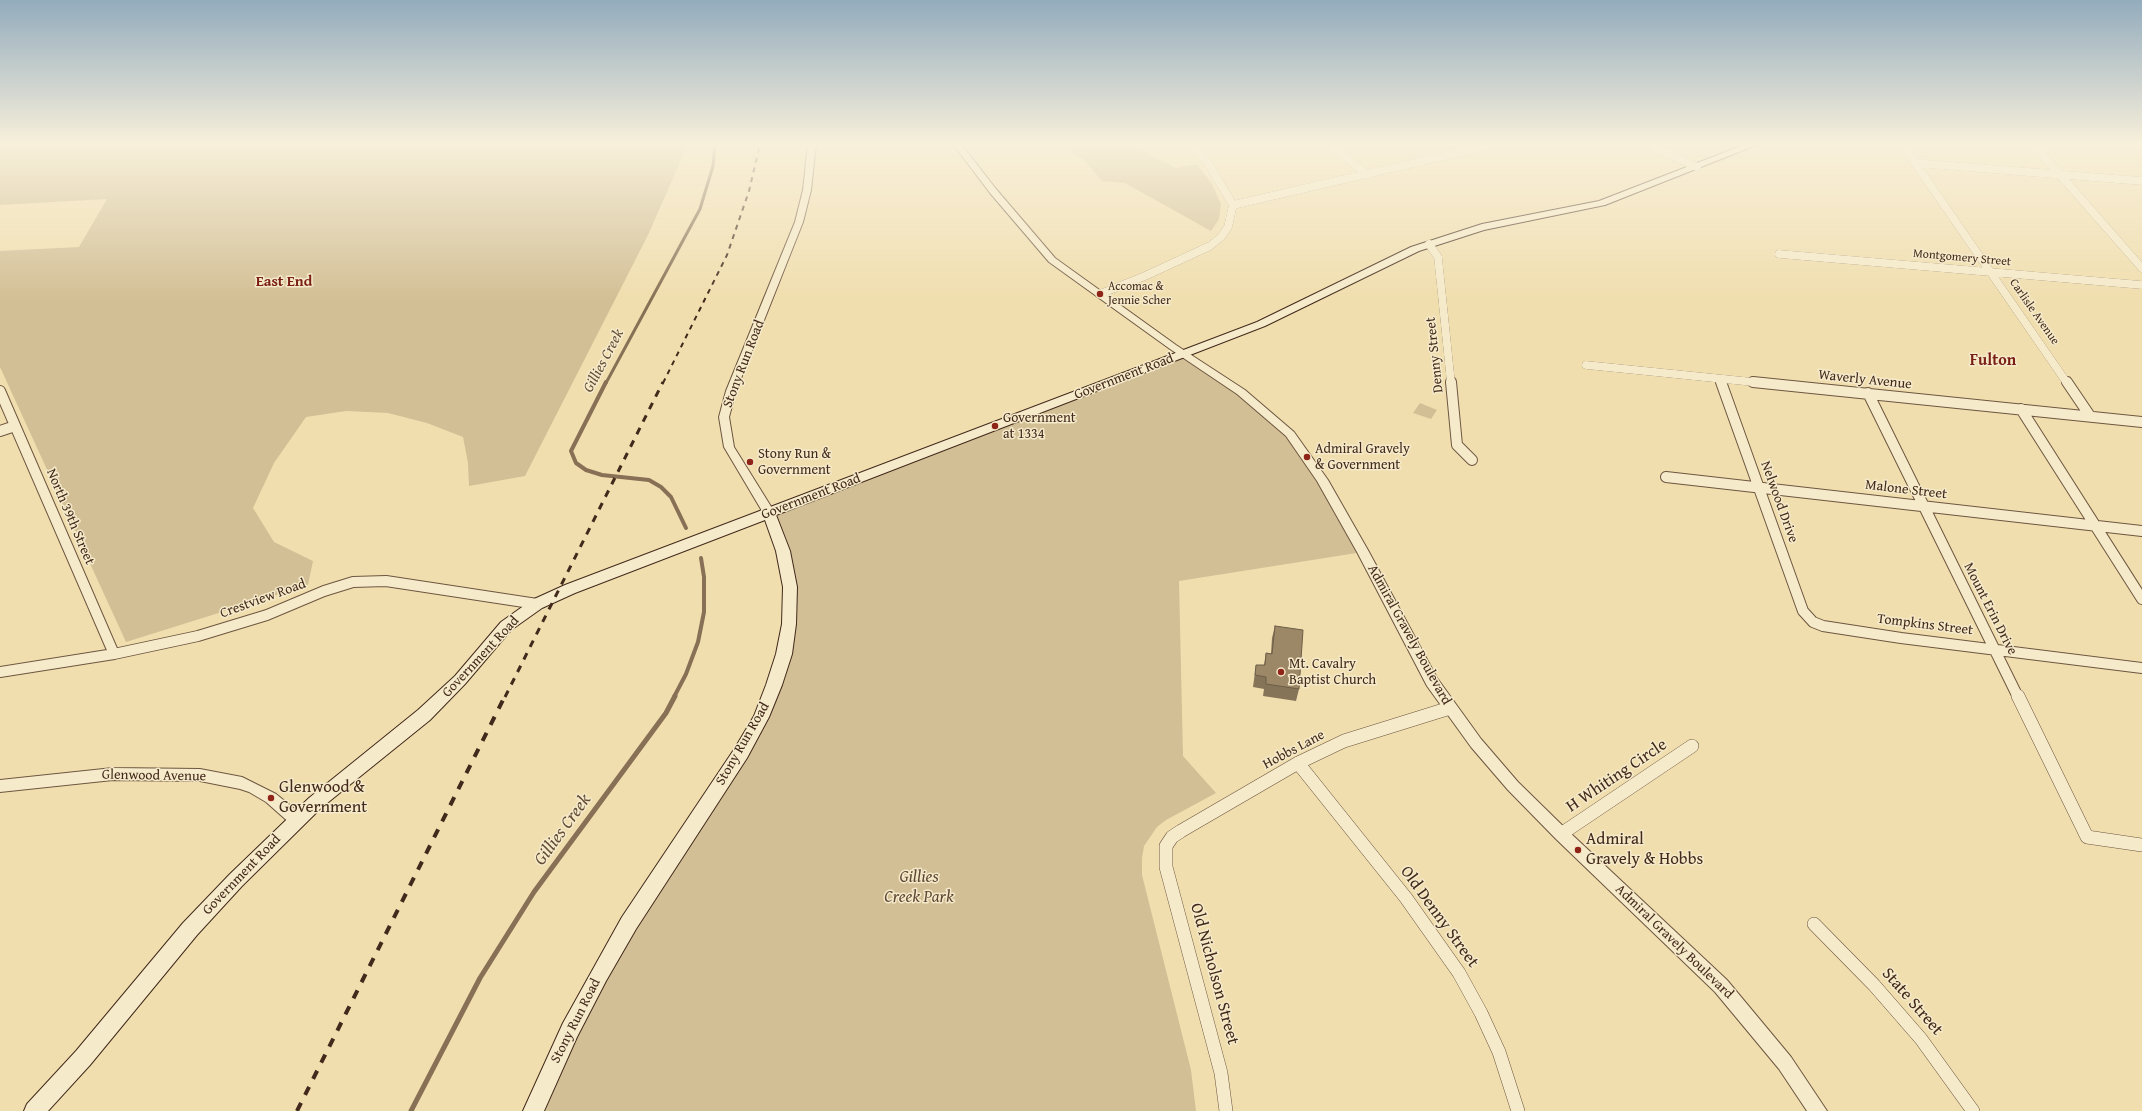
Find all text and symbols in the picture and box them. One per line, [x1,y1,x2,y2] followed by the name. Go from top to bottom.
[1912,247,2012,269] street label: Montgomery Street
[256,273,312,291] district label: East End
[2006,276,2062,348] street label: Carlisle Avenue
[1108,280,1171,308] place label: Accomac & Jennie Scher
[1095,289,1105,299] marker: Accomac & Jennie Scher
[1423,316,1447,394] street label: Denny Street
[720,318,768,410] street label: Stony Run Road
[580,326,628,396] water label: Gillies Creek
[1072,350,1176,404] street label: Government Road
[1970,351,2016,371] district label: Fulton
[1818,367,1912,393] street label: Waverly Avenue
[1003,410,1076,442] place label: Government at 1334
[990,421,1000,431] marker: Government at 1334
[1315,441,1410,474] place label: Admiral Gravely & Government
[758,446,831,478] place label: Stony Run & Government
[1302,452,1312,462] marker: Admiral Gravely & Government
[745,457,755,467] marker: Stony Run & Government
[1756,459,1802,545] street label: Nelwood Drive
[42,466,98,568] street label: North 39th Street
[759,470,863,524] street label: Government Road
[1864,477,1948,503] street label: Malone Street
[1960,560,2020,658] street label: Mount Erin Drive
[1363,562,1455,708] street label: Admiral Gravely Boulevard
[218,576,308,622] street label: Crestview Road
[1876,611,1974,639] street label: Tompkins Street
[439,613,523,701] street label: Government Road
[1289,656,1376,688] place label: Mt. Cavalry Baptist Church
[1276,667,1286,677] marker: Mt. Cavalry Baptist Church
[713,700,773,788] street label: Stony Run Road
[1260,727,1328,773] street label: Hobbs Lane
[1563,735,1671,817] street label: H Whiting Circle
[102,767,206,785] street label: Glenwood Avenue
[279,778,367,818] place label: Glenwood & Government
[530,790,596,870] water label: Gillies Creek
[266,793,276,803] marker: Glenwood & Government
[1586,830,1703,870] place label: Admiral Gravely & Hobbs
[199,831,285,919] street label: Government Road
[1573,845,1583,855] marker: Admiral Gravely & Hobbs
[1395,862,1483,972] street label: Old Denny Street
[884,868,954,908] park label: Gillies Creek Park
[1611,881,1737,1003] street label: Admiral Gravely Boulevard
[1185,901,1243,1047] street label: Old Nicholson Street
[1877,964,1947,1040] street label: State Street
[547,976,605,1066] street label: Stony Run Road

